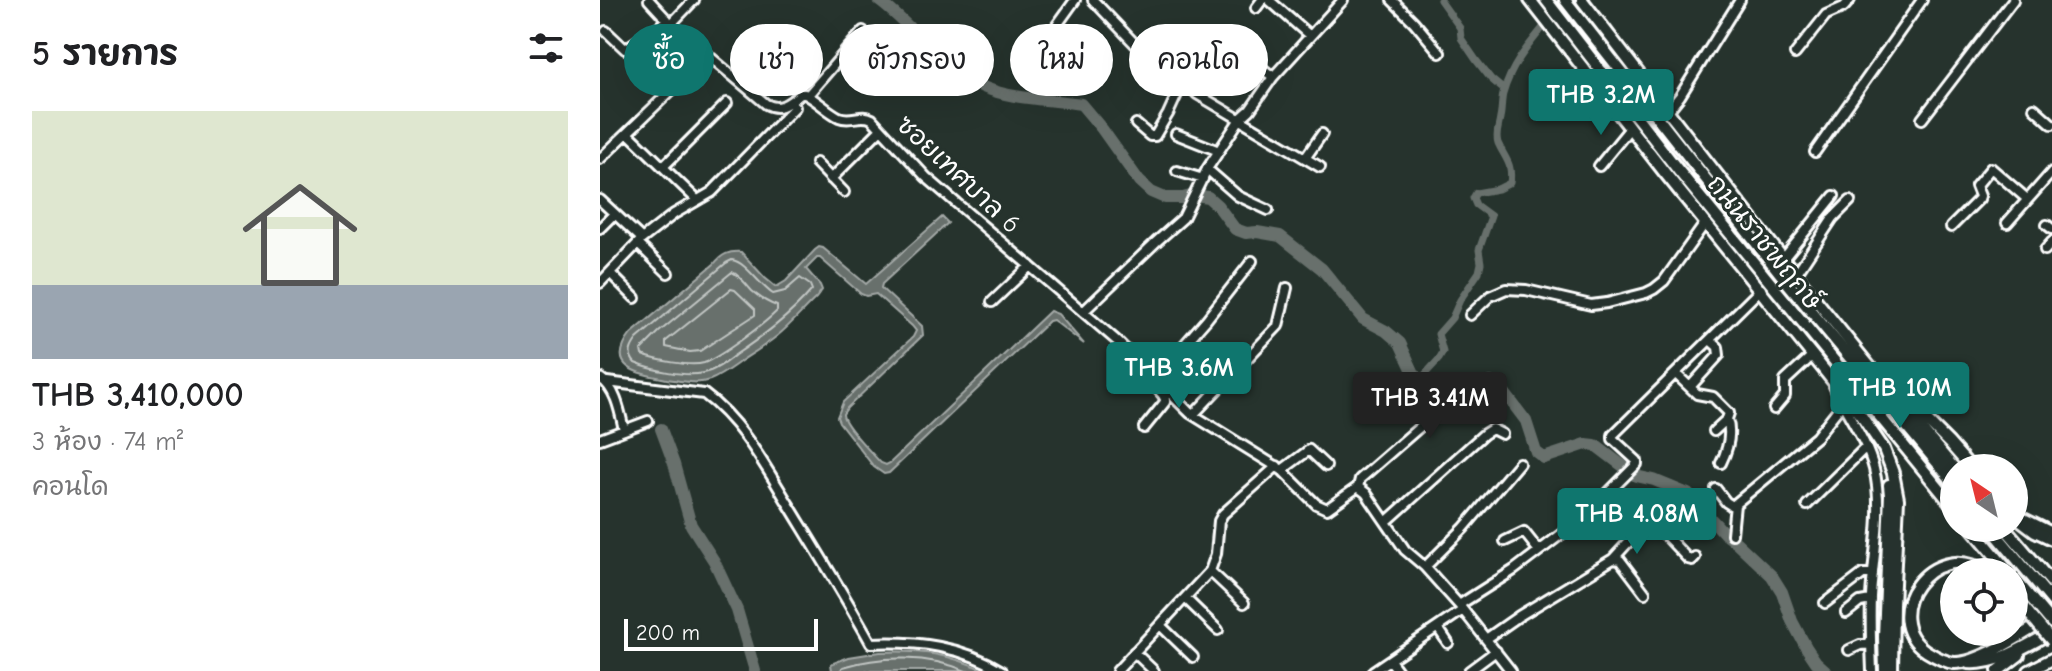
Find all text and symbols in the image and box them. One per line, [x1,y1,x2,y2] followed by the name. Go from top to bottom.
[624,24,714,96] chip: ซื้อ
[730,24,823,96] chip: เช่า
[839,24,994,96] chip: ตัวกรอง
[1010,24,1113,96] chip: ใหม่
[1129,24,1268,96] chip: คอนโด
[524,26,568,70] icon: filters
[32,34,178,74] text: 5 รายการ
[1518,69,1684,137] pin: THB 3.2M
[1547,80,1655,110] text: THB 3.2M
[890,110,1026,240] street label: ซอยเทศบาล 6
[228,163,372,307] icon: home
[1700,168,1829,317] street label: ถนนราชพฤกษ์
[1096,342,1262,410] pin: THB 3.6M
[1124,353,1234,383] text: THB 3.6M
[1826,362,1974,430] pin: THB 10M
[1338,372,1522,440] pin: THB 3.41M
[1848,373,1952,403] text: THB 10M
[32,375,244,415] text: THB 3,410,000
[1371,383,1489,413] text: THB 3.41M
[32,427,183,457] text: 3 ห้อง · 74 m²
[1940,454,2028,542] north arrow
[1940,454,2028,646] map controls
[32,472,109,502] text: คอนโด
[1545,488,1729,556] pin: THB 4.08M
[1575,499,1699,529] text: THB 4.08M
[1940,558,2028,646] button: locate
[624,615,818,651] scale bar
[636,620,700,646] text: 200 m

